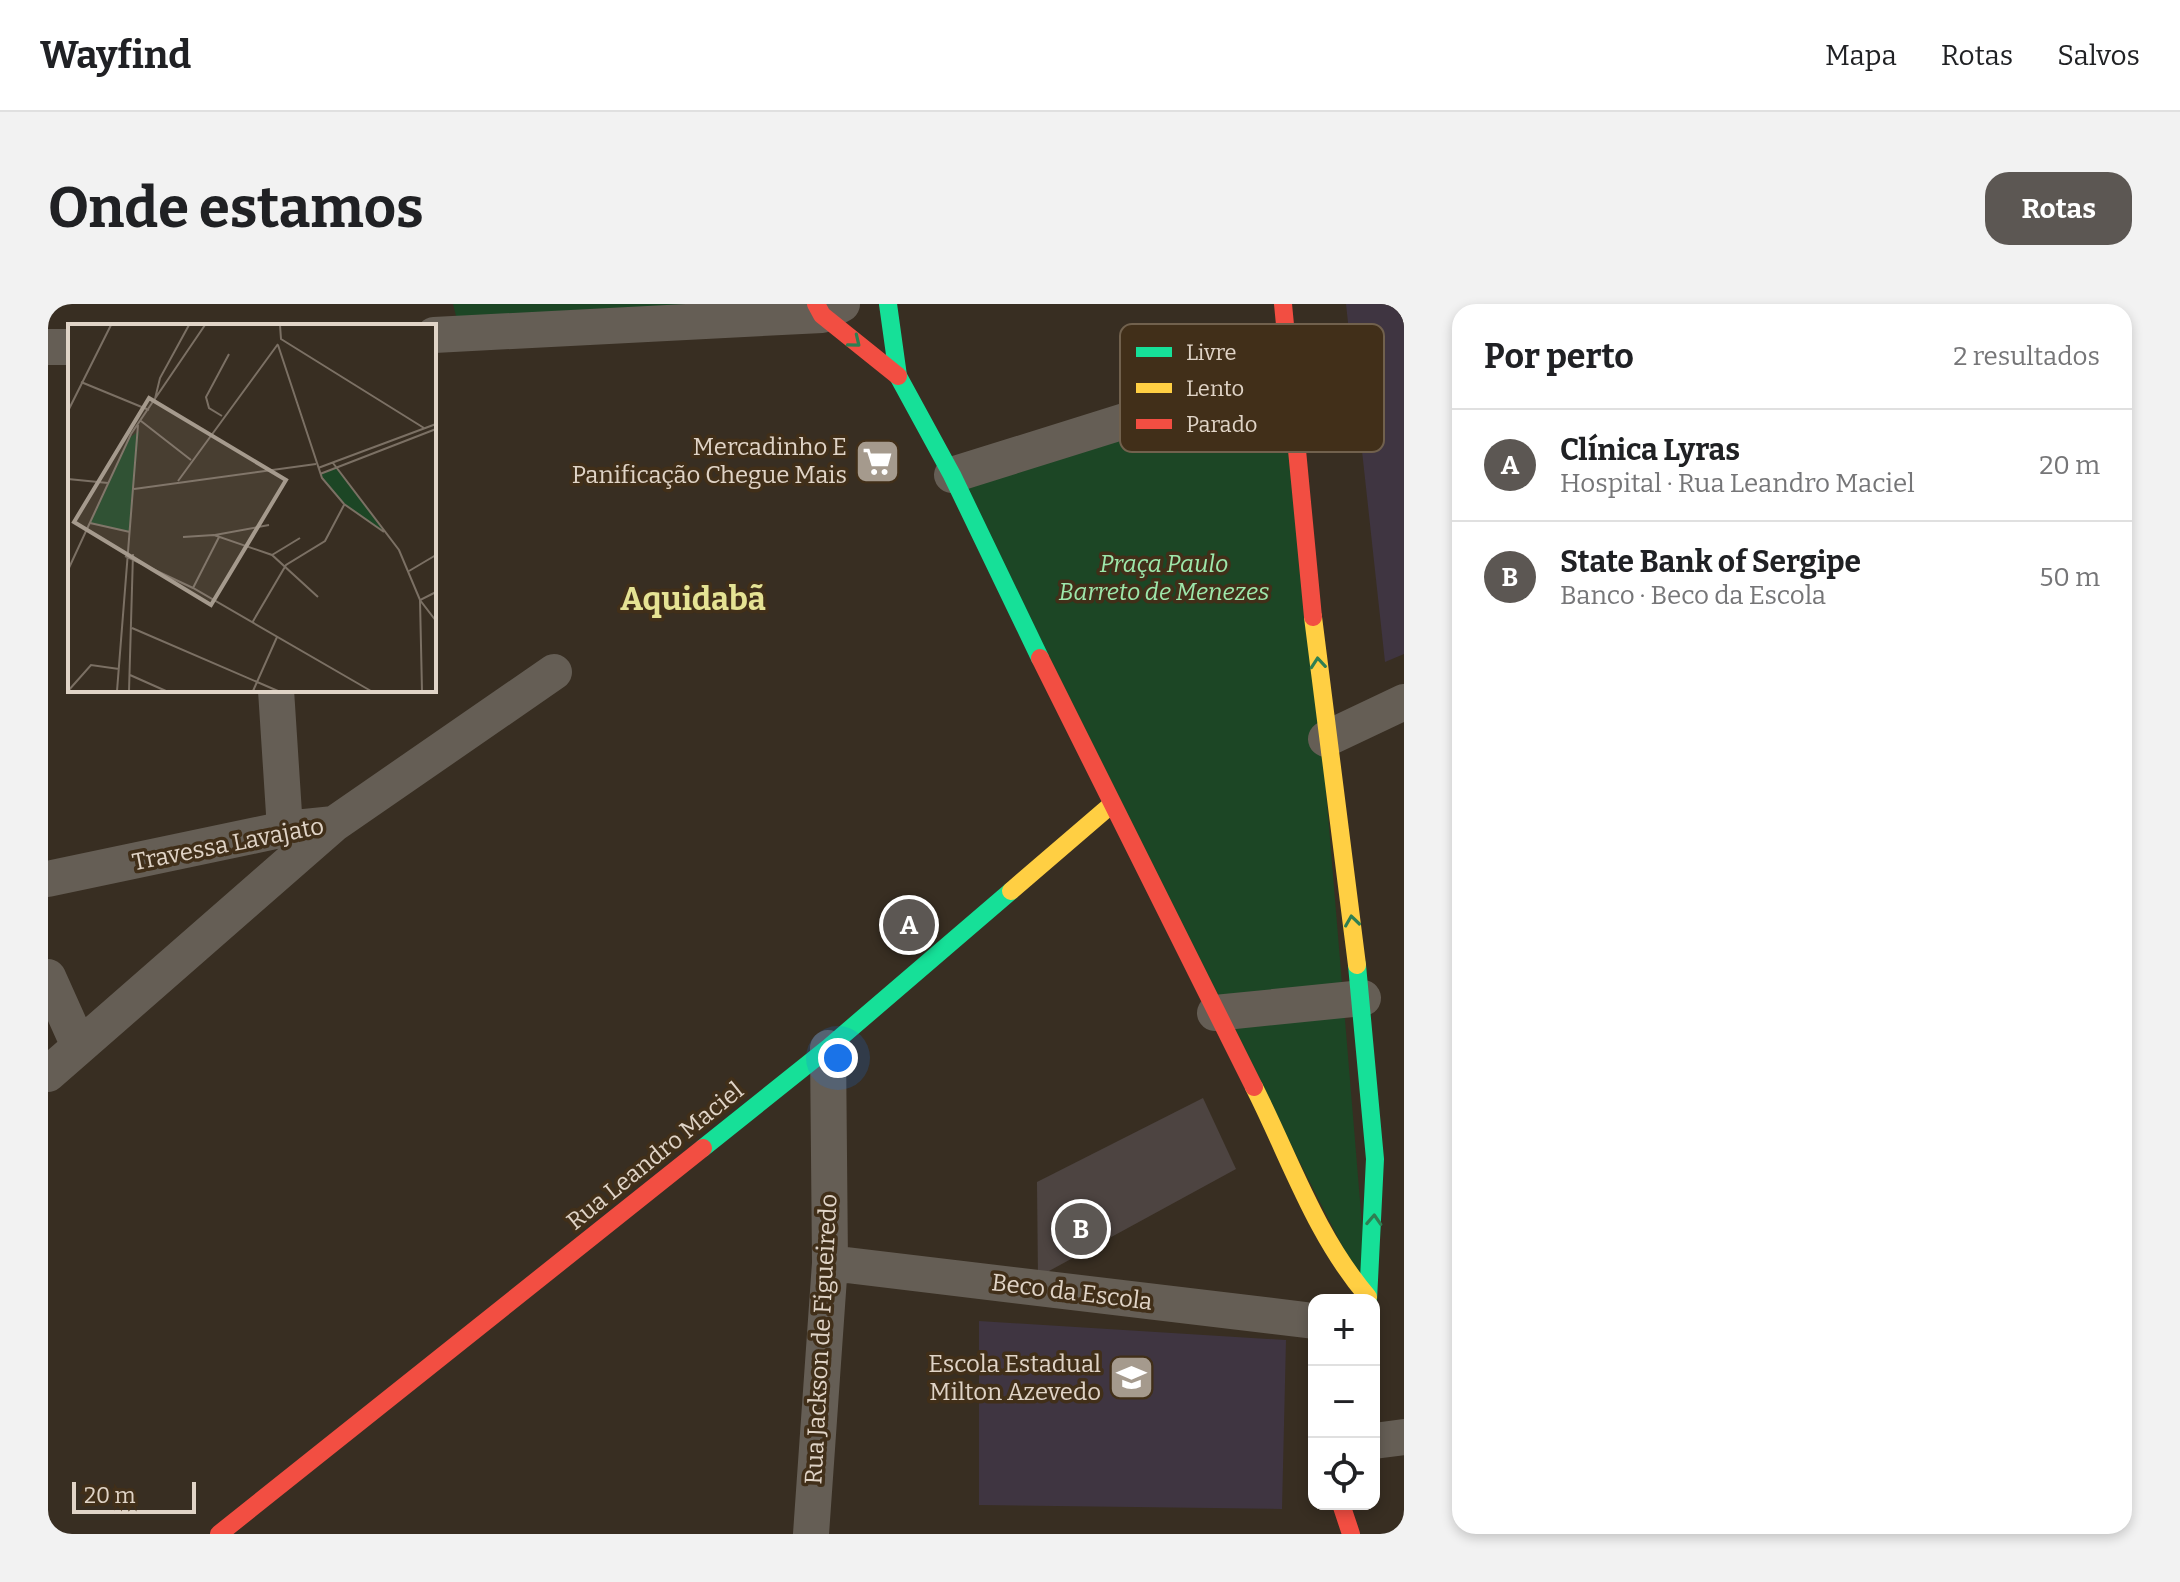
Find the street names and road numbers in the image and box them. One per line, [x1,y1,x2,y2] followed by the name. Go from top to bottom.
[130,812,326,876] street label: Travessa Lavajato
[561,1076,749,1236] street label: Rua Leandro Maciel
[799,1193,843,1485] street label: Rua Jackson de Figueiredo
[990,1268,1154,1316] street label: Beco da Escola

